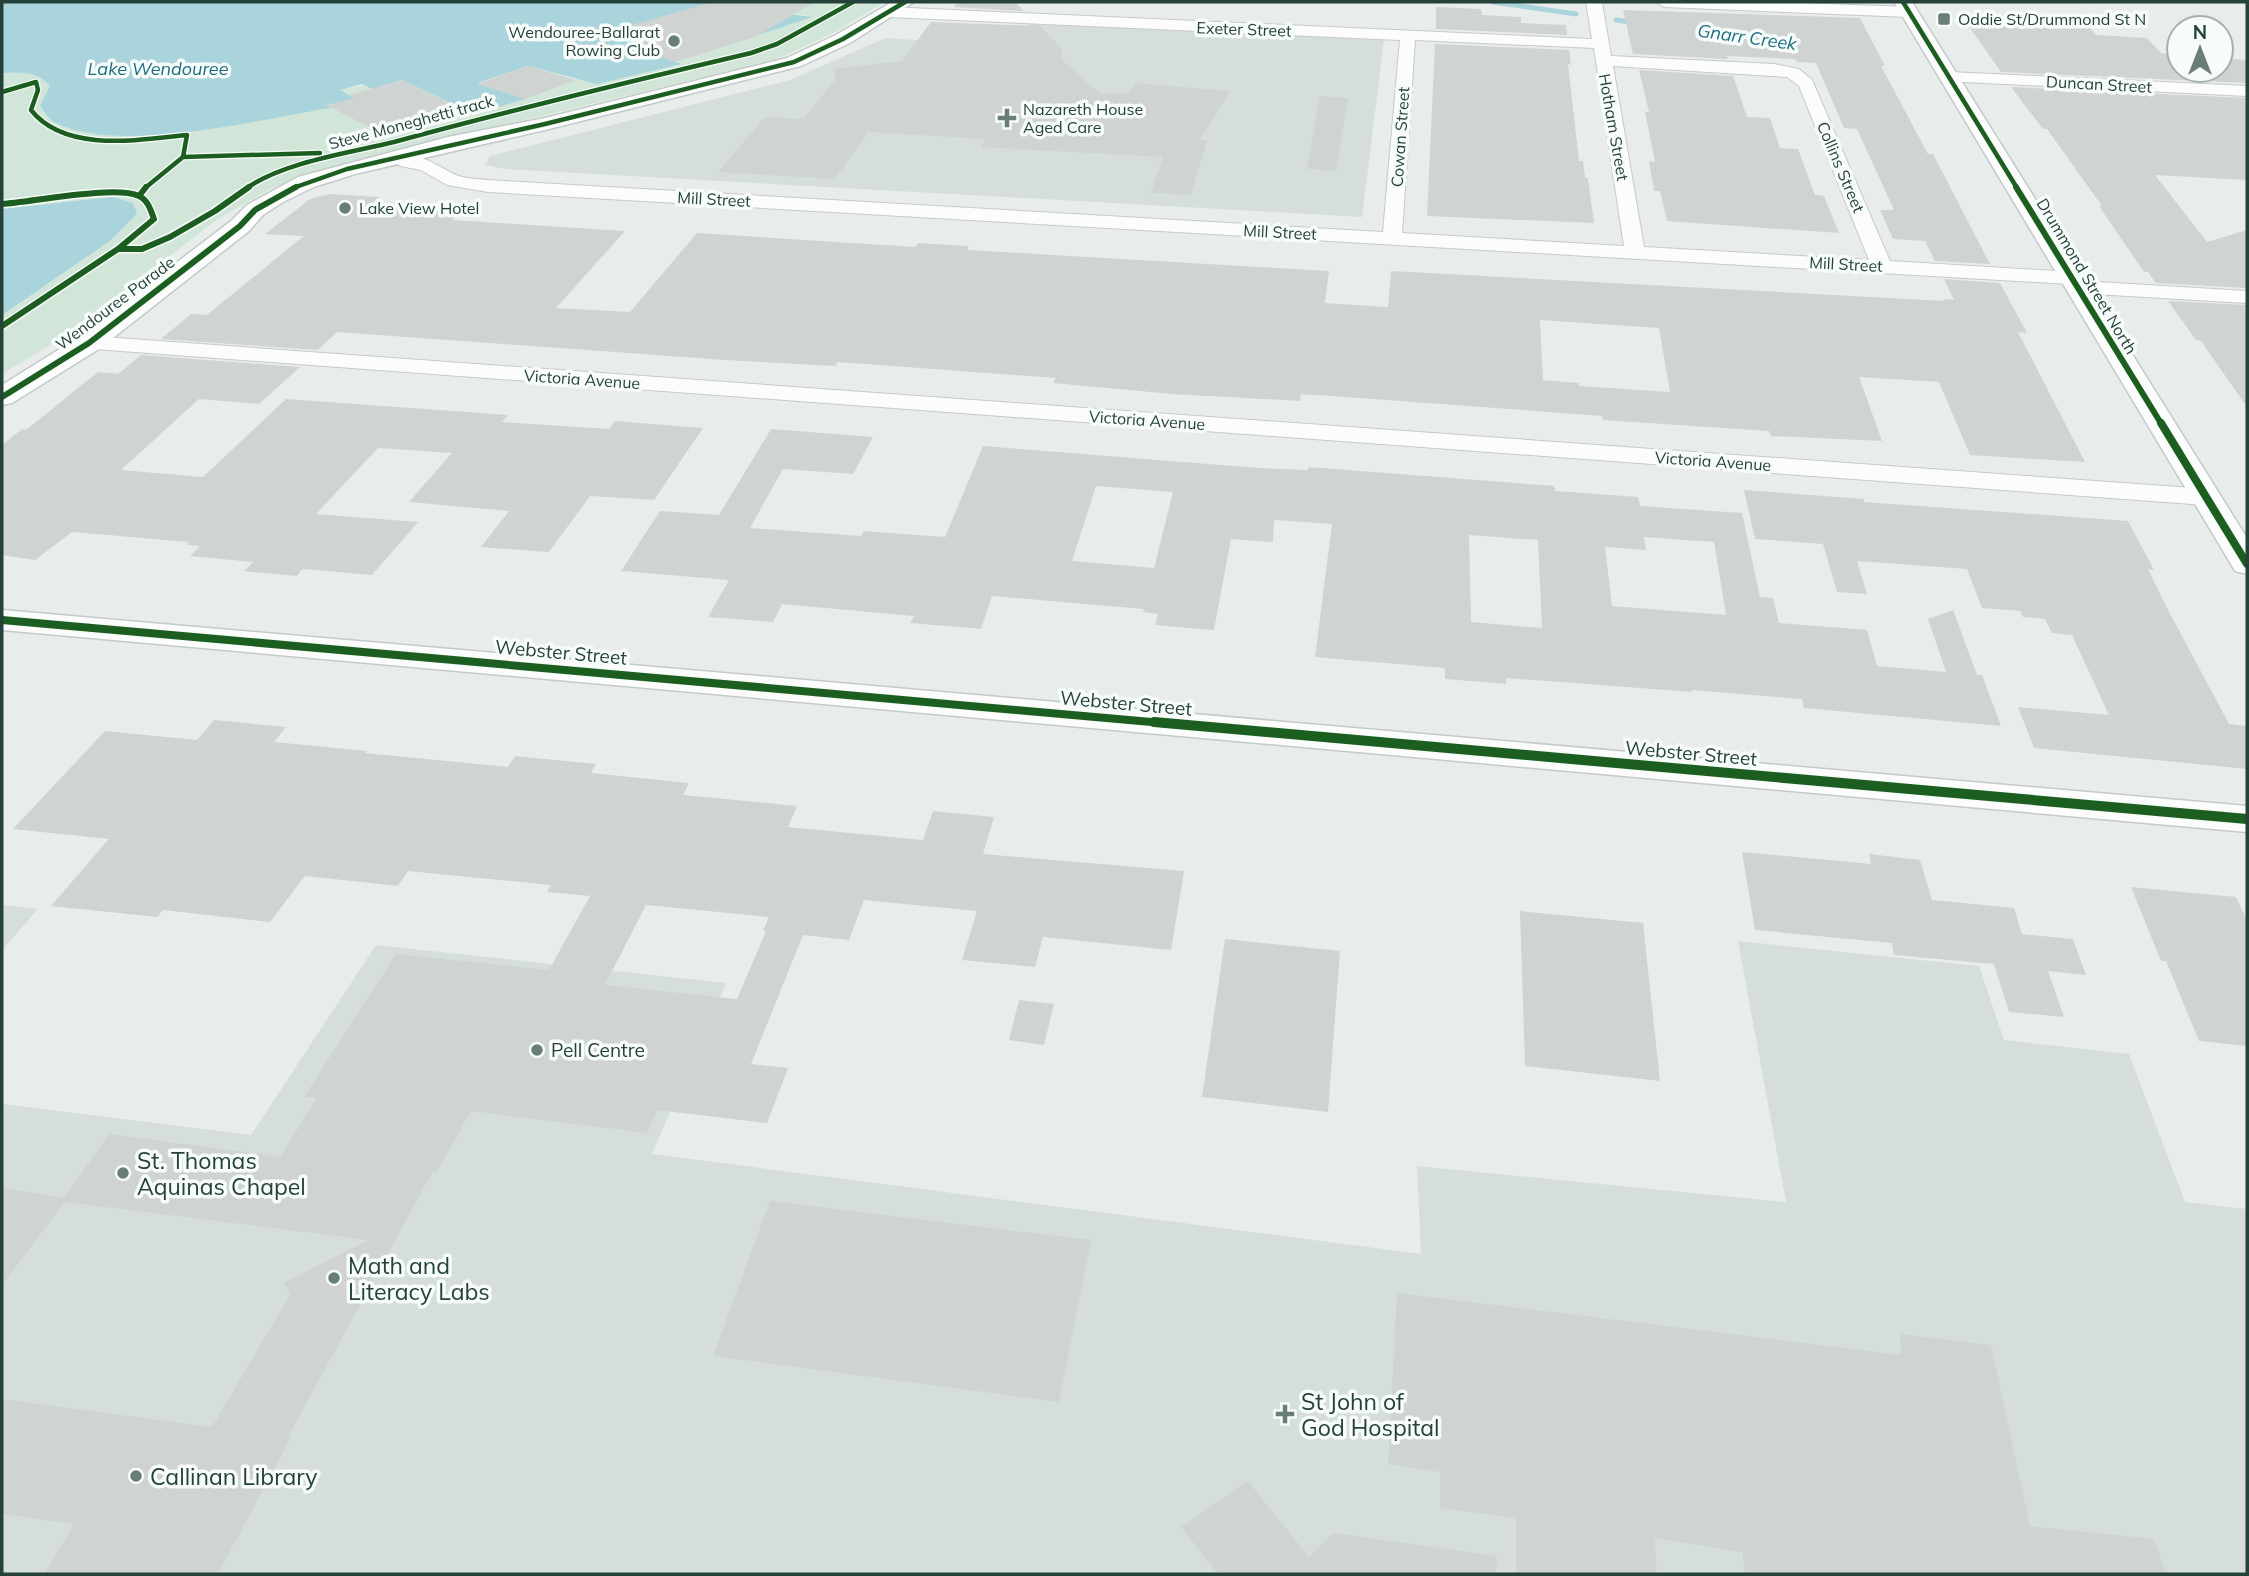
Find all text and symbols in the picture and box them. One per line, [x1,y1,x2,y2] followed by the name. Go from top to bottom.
[1958,9,2146,29] place label: Oddie St/Drummond St N
[1936,11,1952,27] marker: Oddie St/Drummond St N
[2165,14,2235,84] north arrow
[1196,17,1292,41] street label: Exeter Street
[1696,19,1799,55] water label: Gnarr Creek
[2193,20,2207,44] text: N
[508,22,660,60] place label: Wendouree-Ballarat Rowing Club
[666,33,682,49] marker: Wendouree-Ballarat Rowing Club
[88,57,229,80] water label: Lake Wendouree
[2046,71,2153,97] street label: Duncan Street
[1595,72,1633,182] street label: Hotham Street
[1387,86,1414,188] street label: Cowan Street
[326,90,496,154] street label: Steve Moneghetti track
[1023,99,1143,137] place label: Nazareth House Aged Care
[997,108,1017,128] marker: Nazareth House Aged Care
[1813,119,1869,216] street label: Collins Street
[677,187,752,211] street label: Mill Street
[2033,195,2141,357] street label: Drummond Street North
[359,198,479,218] place label: Lake View Hotel
[337,200,353,216] marker: Lake View Hotel
[1243,220,1318,244] street label: Mill Street
[52,252,178,354] street label: Wendouree Parade
[1809,252,1884,276] street label: Mill Street
[523,365,641,393] street label: Victoria Avenue
[1088,406,1206,434] street label: Victoria Avenue
[1654,447,1772,475] street label: Victoria Avenue
[494,634,628,670] street label: Webster Street
[1059,685,1193,721] street label: Webster Street
[1624,735,1758,771] street label: Webster Street
[551,1038,645,1062] place label: Pell Centre
[529,1042,545,1058] marker: Pell Centre
[137,1146,306,1201] place label: St. Thomas Aquinas Chapel
[115,1165,131,1181] marker: St. Thomas Aquinas Chapel
[348,1251,490,1306] place label: Math and Literacy Labs
[326,1270,342,1286] marker: Math and Literacy Labs
[1301,1387,1440,1442] place label: St John of God Hospital
[1275,1404,1295,1424] marker: St John of God Hospital
[150,1462,317,1491] place label: Callinan Library
[128,1468,144,1484] marker: Callinan Library

